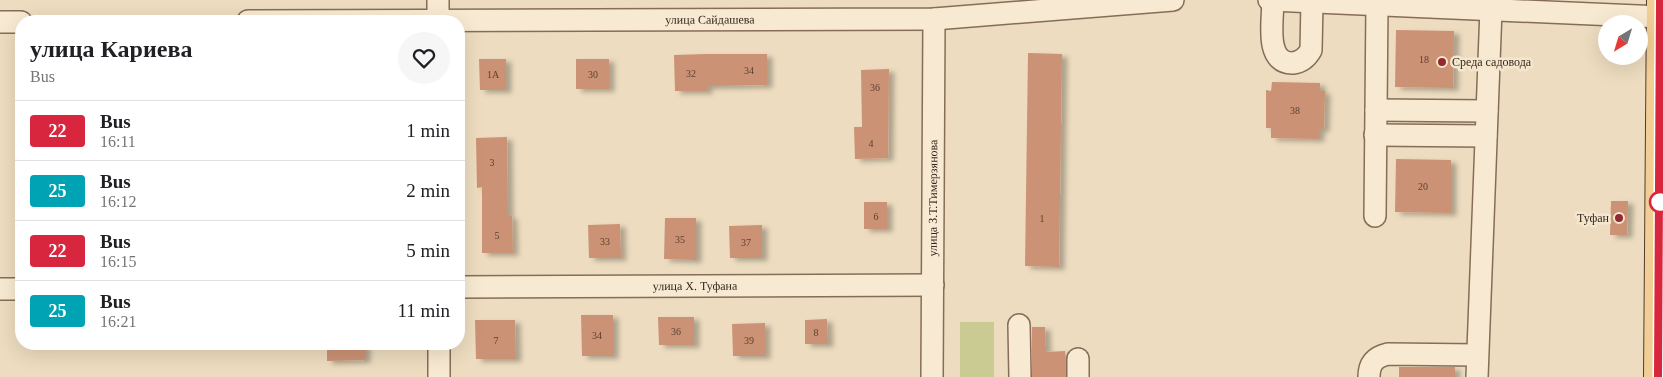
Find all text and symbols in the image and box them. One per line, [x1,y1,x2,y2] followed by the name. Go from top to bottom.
[665,13,755,27] street label: улица Сайдашева
[1598,15,1648,65] north arrow
[1598,15,1648,65] map controls
[398,32,450,84] button: heart
[30,36,192,62] text: улица Кариева
[1419,54,1429,65] house number: 18
[1452,55,1532,69] place label: Среда садовода
[1436,56,1448,68] marker: Среда садовода
[744,65,754,76] house number: 34
[30,68,55,85] text: Bus
[686,68,696,79] house number: 32
[487,69,500,80] house number: 1А
[588,69,598,80] house number: 30
[870,82,880,93] house number: 36
[1290,105,1300,116] house number: 38
[100,111,131,132] text: Bus
[406,120,450,141] text: 1 min
[49,121,67,141] text: 22
[100,133,136,150] text: 16:11
[869,138,874,149] house number: 4
[926,139,940,256] street label: улица З.Т.Тимерзянова
[490,157,495,168] house number: 3
[100,171,131,192] text: Bus
[406,180,450,201] text: 2 min
[49,181,67,201] text: 25
[1418,181,1428,192] house number: 20
[1649,191,1663,213] unlabelled marker
[100,193,136,210] text: 16:12
[874,211,879,222] house number: 6
[1577,211,1610,225] place label: Туфан
[1613,212,1625,224] marker: Туфан
[1040,213,1045,224] house number: 1
[495,230,500,241] house number: 5
[100,231,131,252] text: Bus
[675,234,685,245] house number: 35
[600,236,610,247] house number: 33
[741,237,751,248] house number: 37
[406,240,450,261] text: 5 min
[49,241,67,261] text: 22
[100,253,136,270] text: 16:15
[653,279,738,293] street label: улица Х. Туфана
[100,291,131,312] text: Bus
[397,300,450,321] text: 11 min
[49,301,67,321] text: 25
[100,313,136,330] text: 16:21
[671,326,681,337] house number: 36
[814,327,819,338] house number: 8
[592,330,602,341] house number: 34
[494,335,499,346] house number: 7
[744,335,754,346] house number: 39

